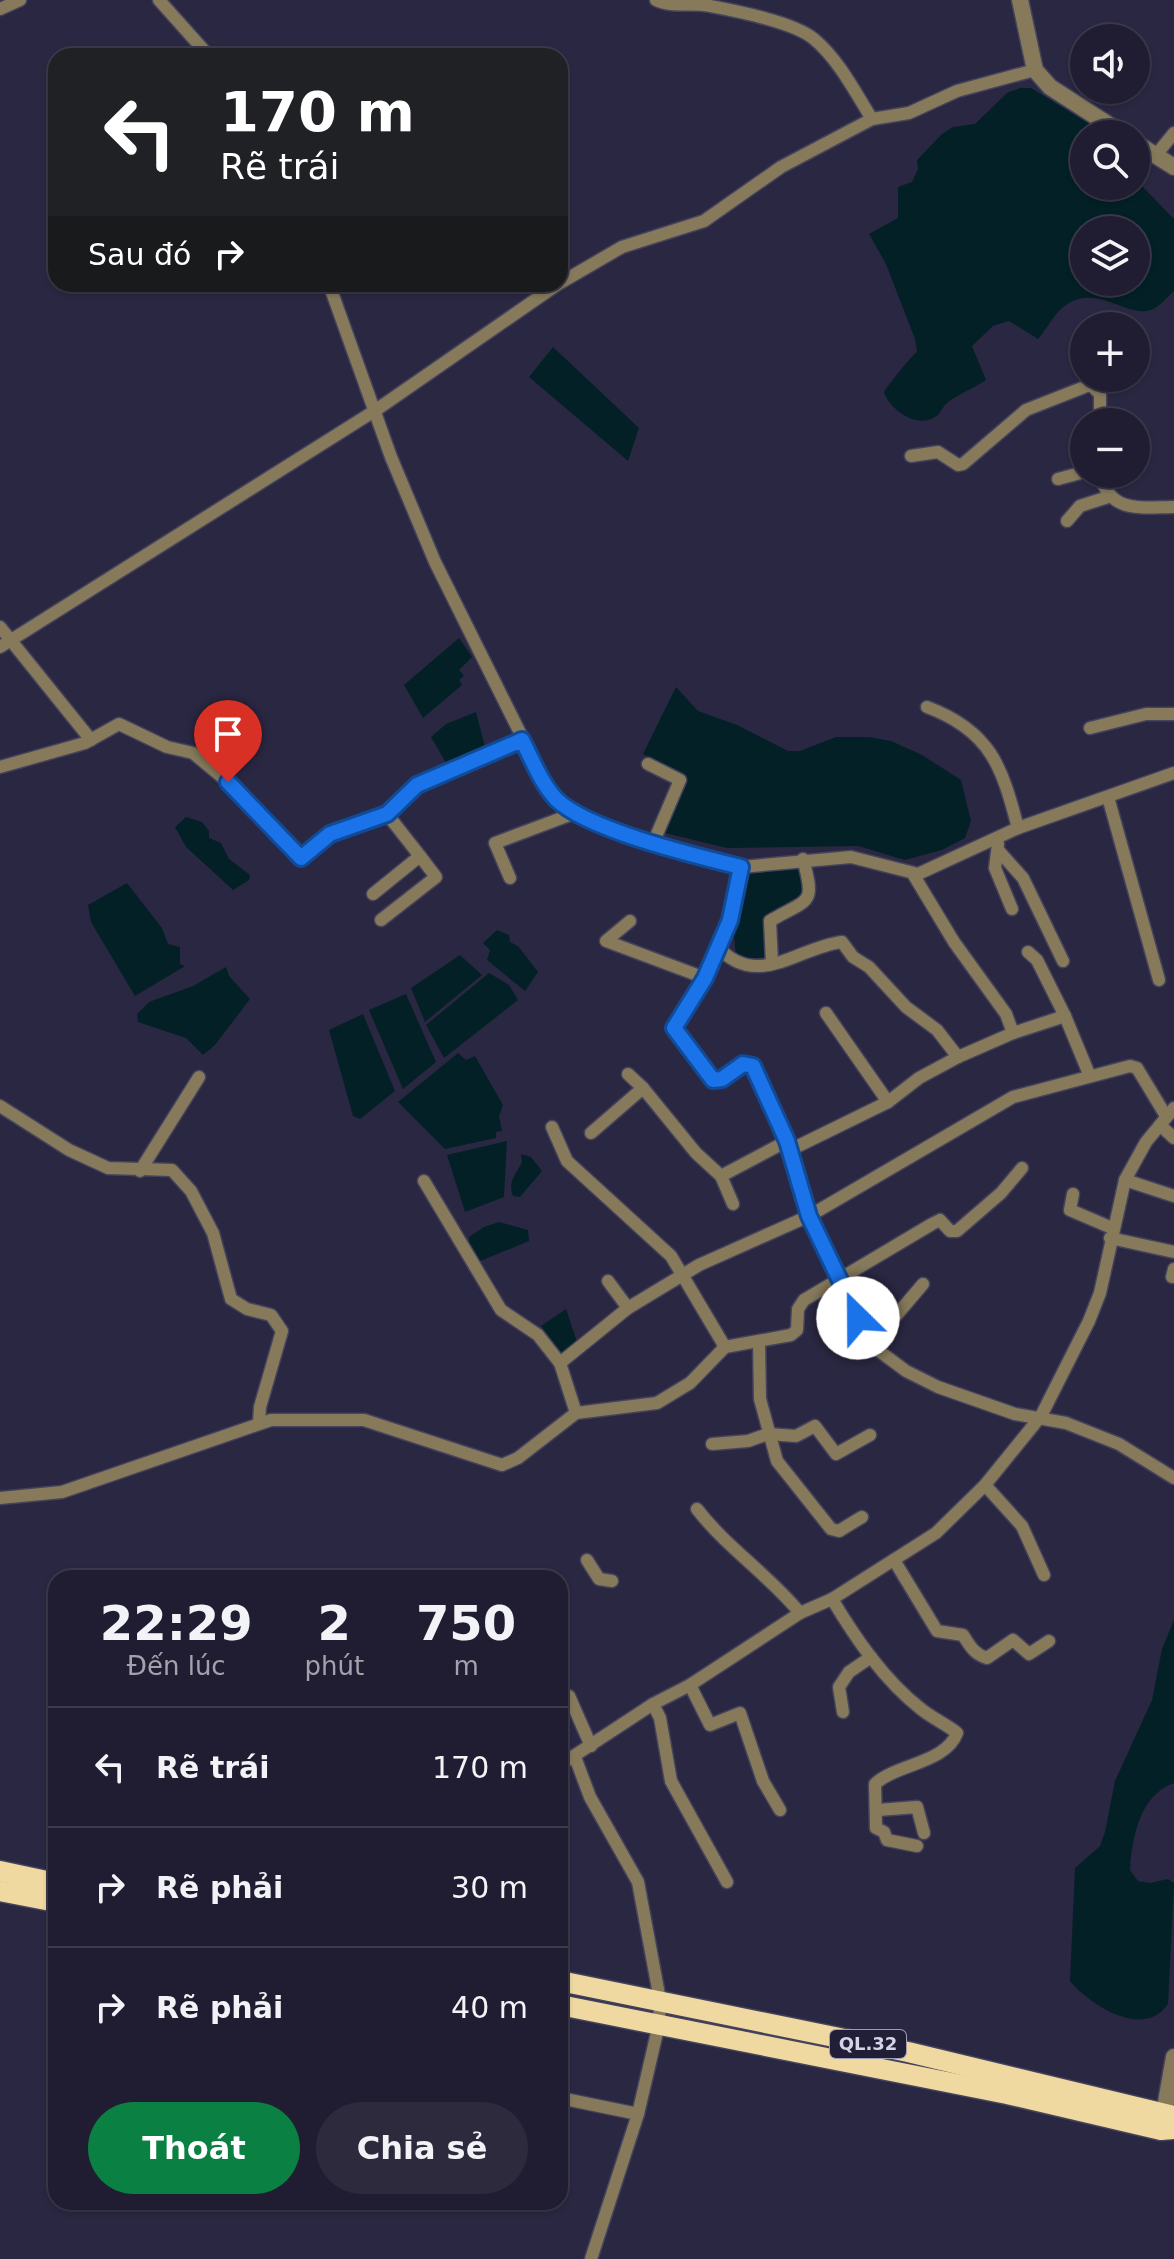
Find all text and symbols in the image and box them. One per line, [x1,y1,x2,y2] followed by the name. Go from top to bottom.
[1070,24,1150,488] map controls
[1070,24,1150,104] button: sound
[220,79,415,144] text: 170 m
[88,80,192,184] icon: left
[1070,120,1150,200] button: search
[220,146,340,187] text: Rẽ trái
[1070,216,1150,296] button: layers
[207,232,251,276] icon: right
[88,237,191,272] text: Sau đó
[1070,312,1150,392] button: +
[1070,408,1150,488] button: −
[194,700,262,782] pin
[206,712,250,756] icon: arrive
[816,1276,900,1360] position arrow
[100,1595,253,1651] text: 22:29
[318,1595,351,1651] text: 2
[416,1595,516,1651] text: 750
[127,1651,226,1681] text: Đến lúc
[304,1651,364,1681] text: phút
[453,1651,479,1681] text: m
[88,1745,132,1789] icon: left
[156,1750,270,1785] text: Rẽ trái
[432,1750,528,1785] text: 170 m
[88,1865,132,1909] icon: right
[156,1870,283,1905] text: Rẽ phải
[451,1870,528,1905] text: 30 m
[88,1985,132,2029] icon: right
[156,1990,283,2025] text: Rẽ phải
[451,1990,528,2025] text: 40 m
[830,2030,906,2058] road number: QL.32
[88,2102,300,2194] button: Thoát
[316,2102,528,2194] button: Chia sẻ

